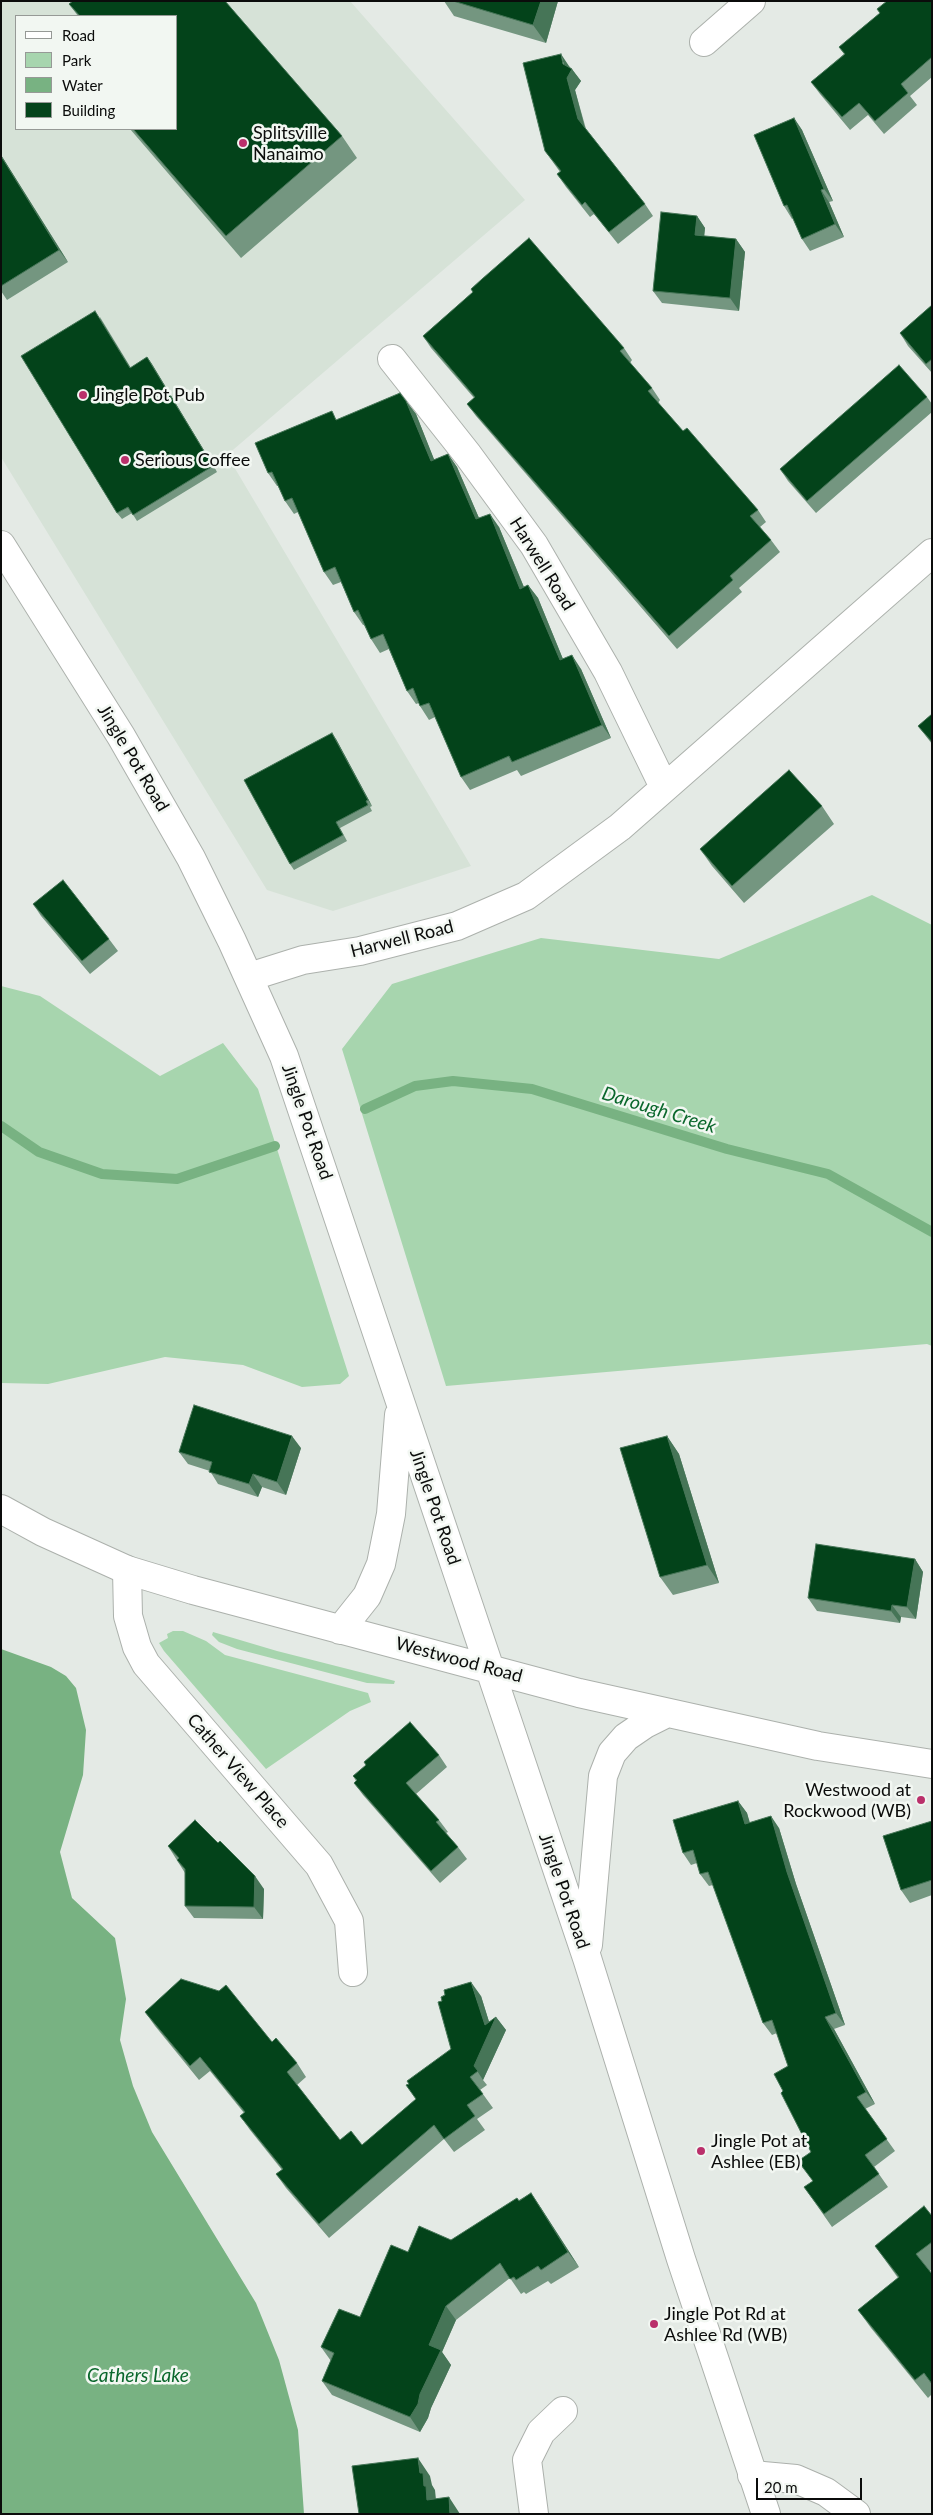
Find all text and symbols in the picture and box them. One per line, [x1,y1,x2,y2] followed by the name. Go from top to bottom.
[15,15,178,130] legend
[62,26,95,44] text: Road
[62,51,91,69] text: Park
[62,76,103,94] text: Water
[62,101,115,119] text: Building
[253,122,327,164] place label: Splitsville Nanaimo
[237,137,249,149] marker: Splitsville Nanaimo
[93,384,205,406] place label: Jingle Pot Pub
[77,389,89,401] marker: Jingle Pot Pub
[135,449,250,471] place label: Serious Coffee
[119,454,131,466] marker: Serious Coffee
[505,514,579,614] street label: Harwell Road
[93,701,173,815] street label: Jingle Pot Road
[348,916,456,962] street label: Harwell Road
[277,1061,337,1183] street label: Jingle Pot Road
[599,1082,719,1138] water label: Darough Creek
[405,1446,465,1568] street label: Jingle Pot Road
[393,1633,525,1687] street label: Westwood Road
[182,1709,294,1833] street label: Cather View Place
[783,1779,911,1822] place label: Westwood at Rockwood (WB)
[915,1794,927,1806] marker: Westwood at Rockwood (WB)
[534,1830,594,1952] street label: Jingle Pot Road
[711,2130,807,2172] place label: Jingle Pot at Ashlee (EB)
[695,2145,707,2157] marker: Jingle Pot at Ashlee (EB)
[664,2303,787,2346] place label: Jingle Pot Rd at Ashlee Rd (WB)
[648,2318,660,2330] marker: Jingle Pot Rd at Ashlee Rd (WB)
[87,2365,189,2387] water label: Cathers Lake
[758,2468,864,2500] scale bar
[764,2478,798,2496] text: 20 m

